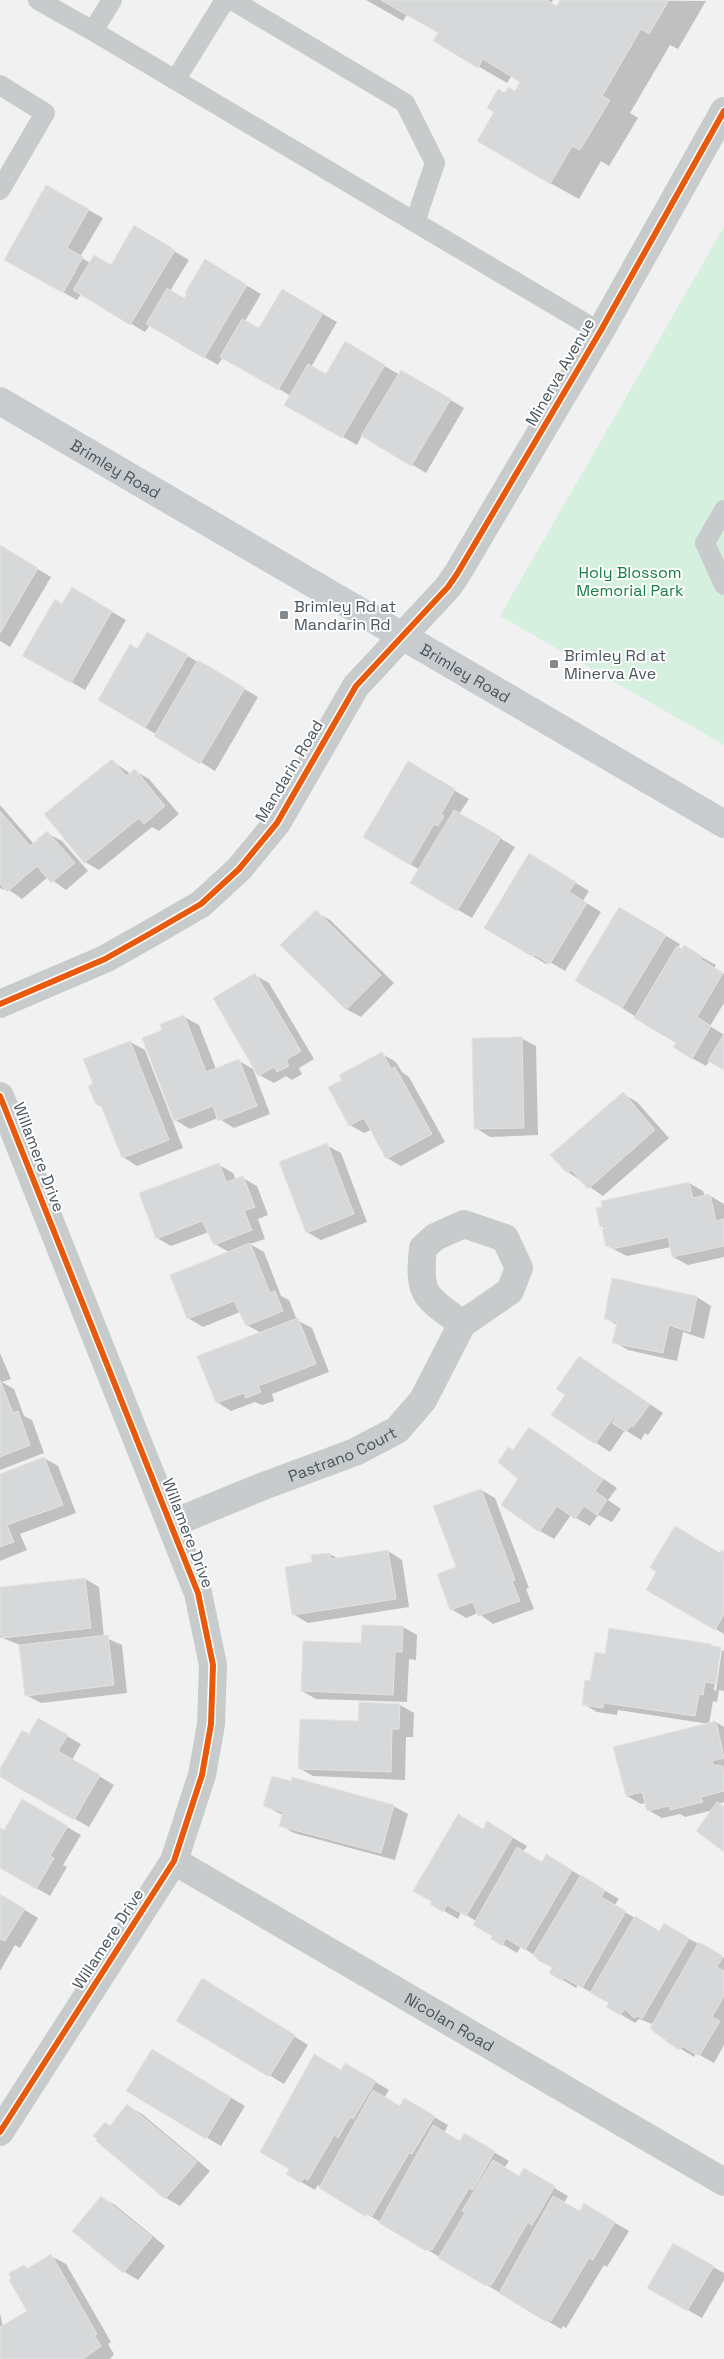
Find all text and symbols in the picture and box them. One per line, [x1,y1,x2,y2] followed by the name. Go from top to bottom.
[521,314,599,430] street label: Minerva Avenue
[67,434,165,503] street label: Brimley Road
[576,562,684,601] park label: Holy Blossom Memorial Park
[294,596,396,635] place label: Brimley Rd at Mandarin Rd
[278,609,290,621] marker: Brimley Rd at Mandarin Rd
[417,638,514,707] street label: Brimley Road
[564,645,666,684] place label: Brimley Rd at Minerva Ave
[548,658,560,670] marker: Brimley Rd at Minerva Ave
[250,716,328,826] street label: Mandarin Road
[8,1099,70,1215] street label: Willamere Drive
[285,1422,400,1487] street label: Pastrano Court
[157,1475,219,1591] street label: Willamere Drive
[68,1885,148,1993] street label: Willamere Drive
[401,1987,498,2056] street label: Nicolan Road

